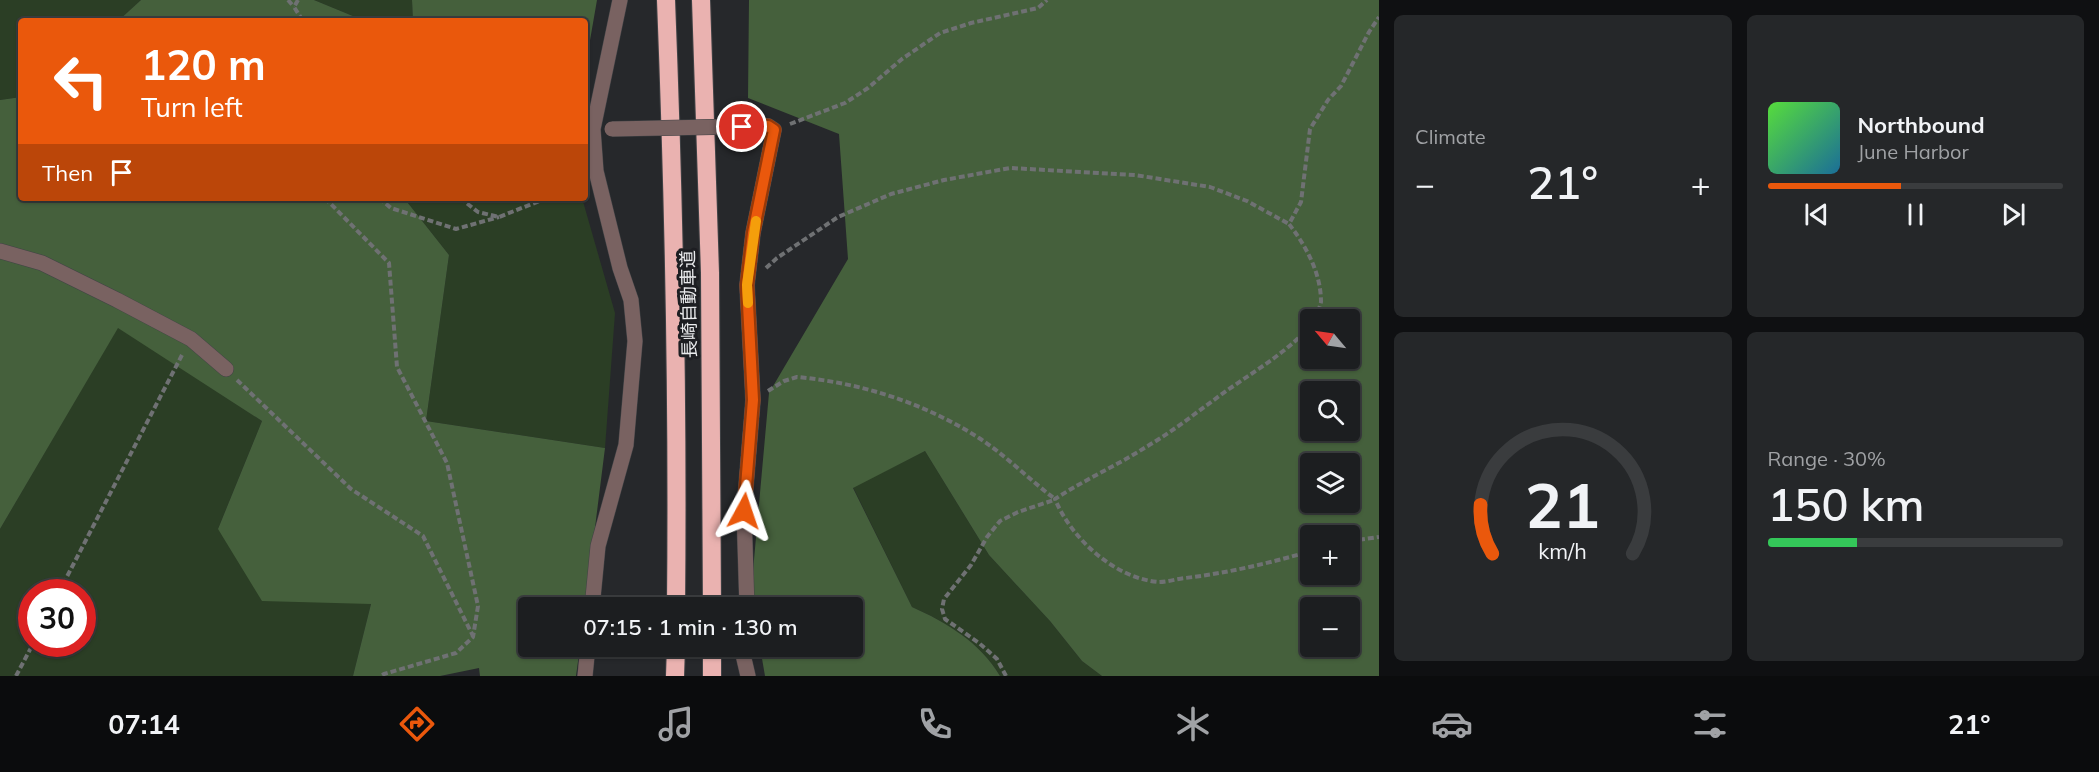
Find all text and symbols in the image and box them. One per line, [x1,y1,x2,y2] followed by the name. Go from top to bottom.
[141,38,266,91] text: 120 m
[42,42,120,120] icon: left
[141,90,243,124] text: Turn left
[716,101,767,152] pin
[725,110,758,143] icon: arrive
[1858,111,1985,139] text: Northbound
[1415,124,1486,149] text: Climate
[1858,139,1969,164] text: June Harbor
[1527,154,1598,210] text: 21°
[105,156,138,189] icon: arrive
[42,159,93,187] text: Then
[1415,163,1435,204] text: −
[1691,163,1710,204] text: +
[1800,198,1833,231] icon: previous
[1899,198,1932,231] icon: pause
[1997,198,2030,231] icon: next
[676,250,701,358] street label: 長崎自動車道
[1300,309,1360,369] north arrow
[1300,309,1360,657] map controls
[1300,381,1360,441] button: search
[1768,446,1886,471] text: Range · 30%
[1300,453,1360,513] button: layers
[1525,465,1600,544] text: 21
[1768,476,1924,532] text: 150 km
[712,479,776,543] position arrow
[1300,525,1360,585] button: +
[1538,537,1587,564] text: km/h
[18,579,96,657] speed limit sign: 30
[1300,597,1360,657] button: −
[583,613,798,641] text: 07:15 · 1 min · 130 m
[396,703,438,745] icon: directions
[655,703,697,745] icon: music
[914,703,956,745] icon: phone
[1172,703,1214,745] icon: climate
[1431,703,1473,745] icon: car
[1689,703,1731,745] icon: filters
[108,707,180,741] text: 07:14
[1948,707,1991,741] text: 21°

